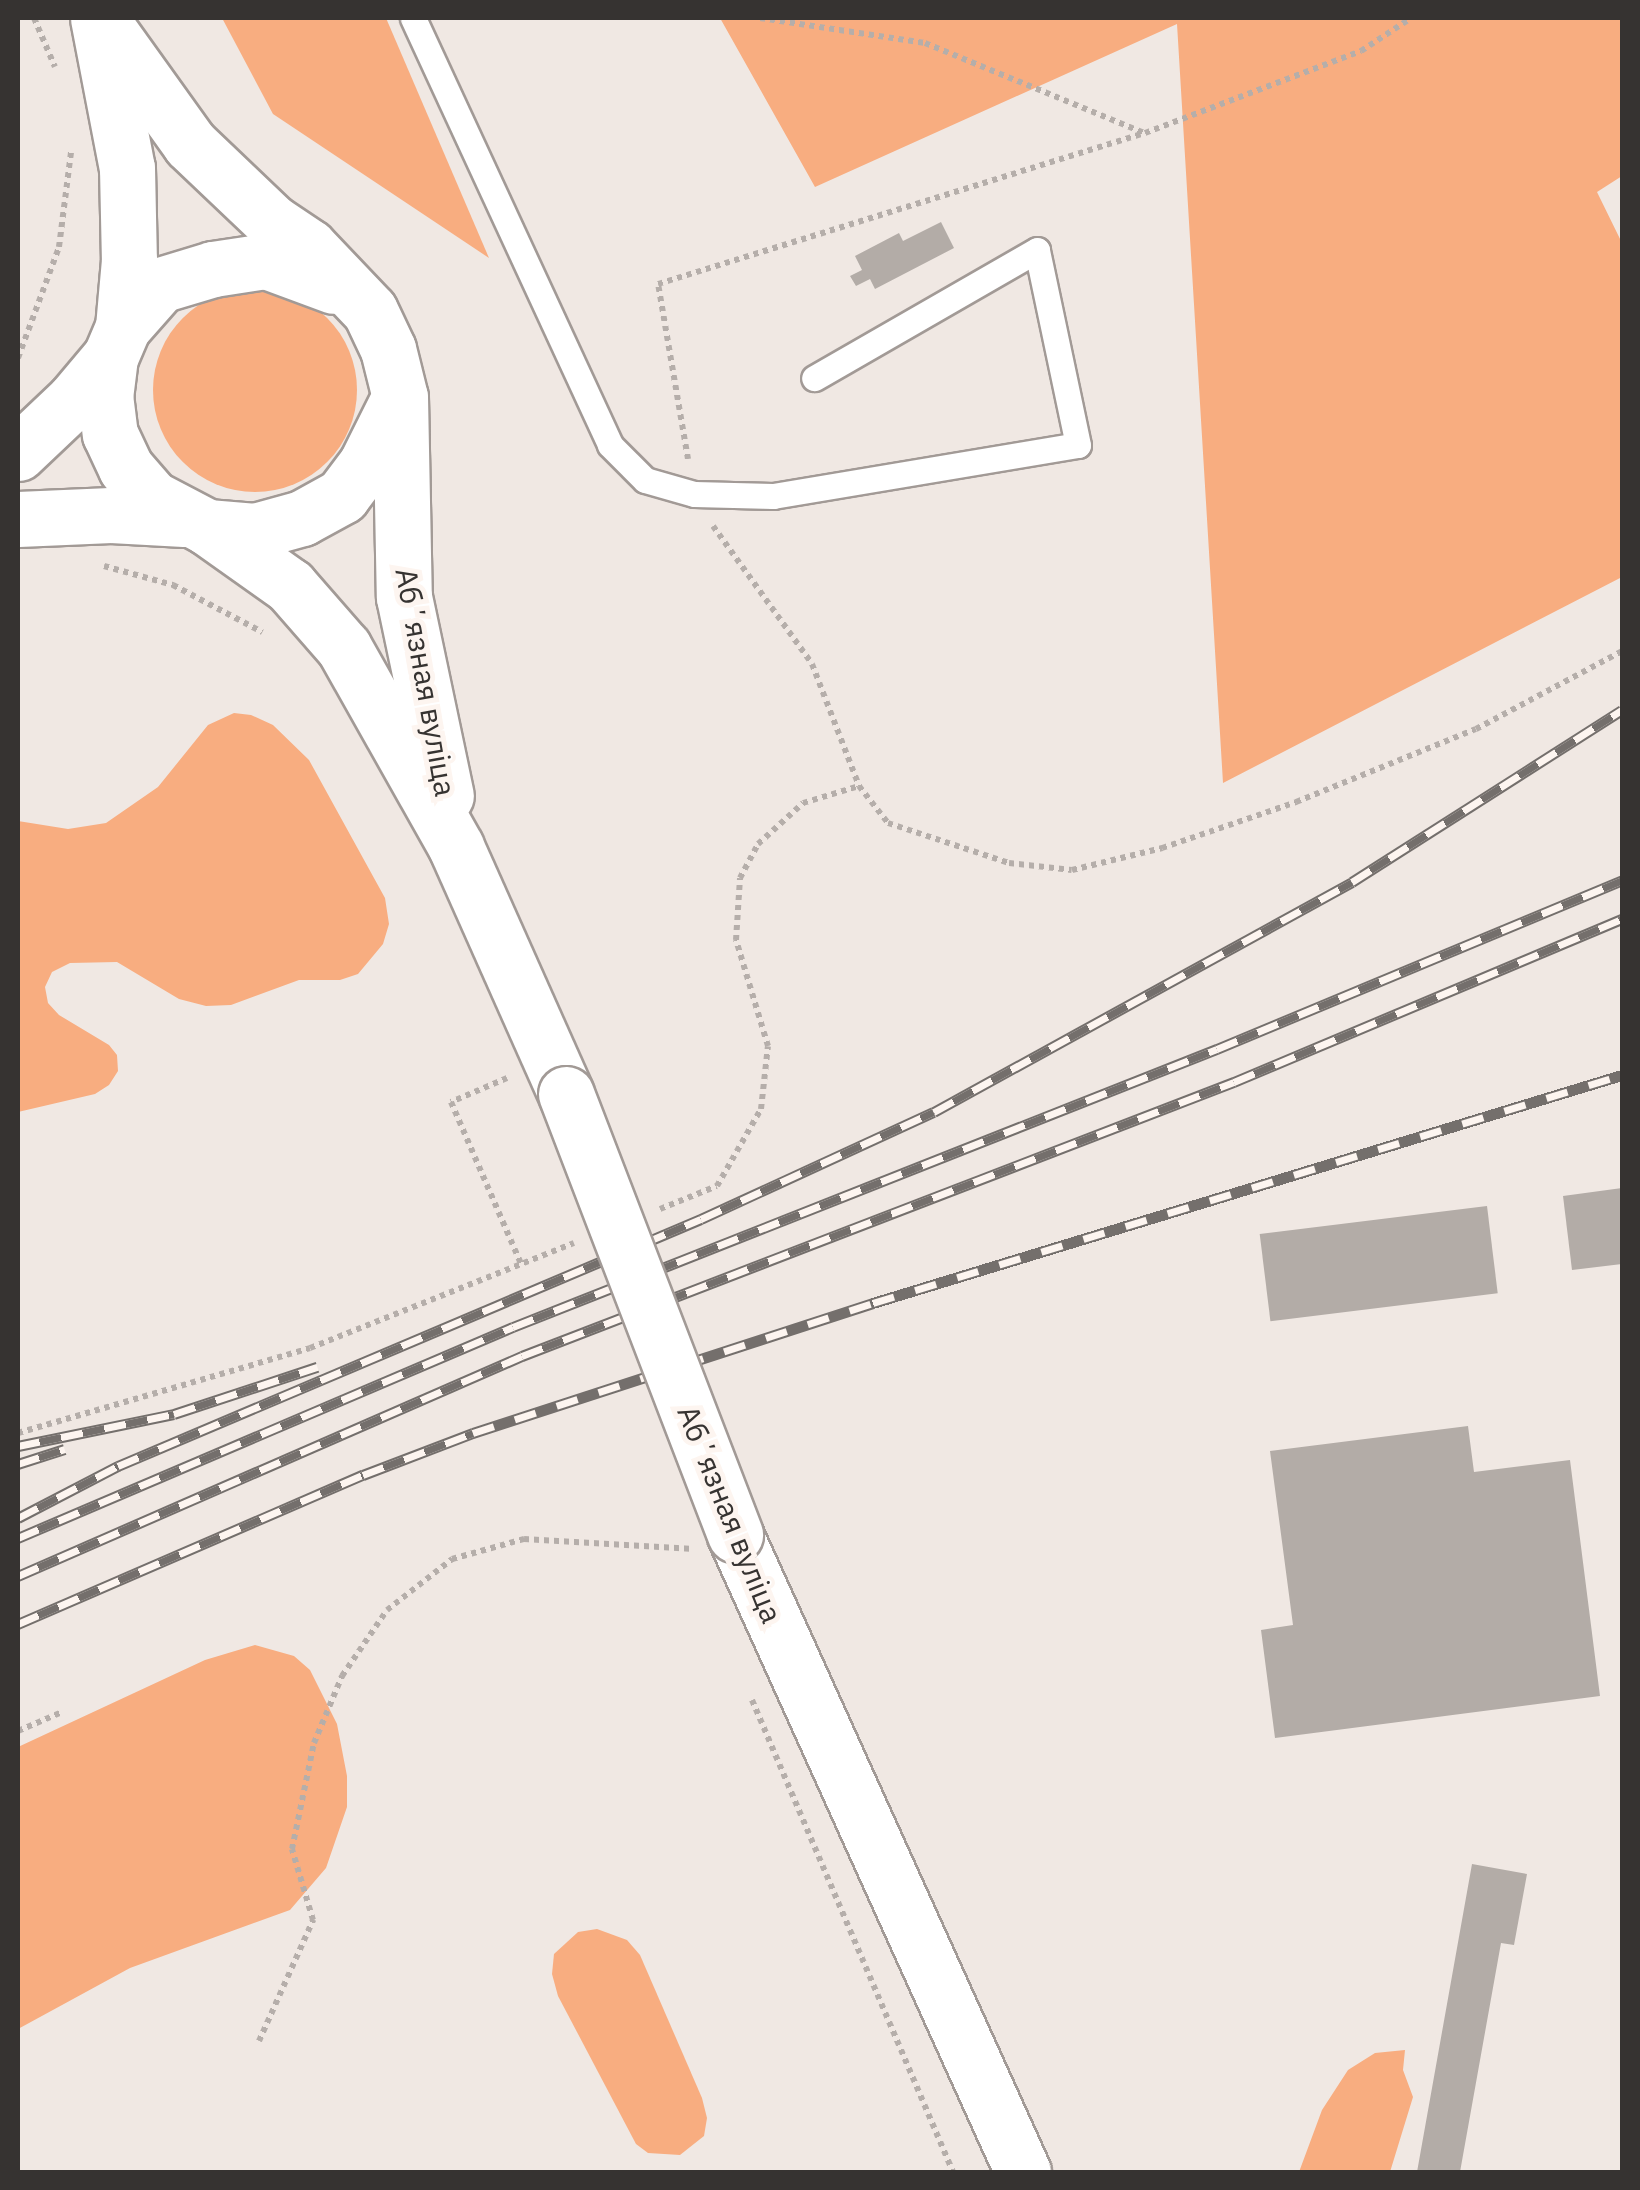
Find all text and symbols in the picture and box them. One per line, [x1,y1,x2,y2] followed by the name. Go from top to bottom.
[388,565,464,799] street label: Абʼязная вуліца
[670,1400,790,1628] street label: Абʼязная вуліца

